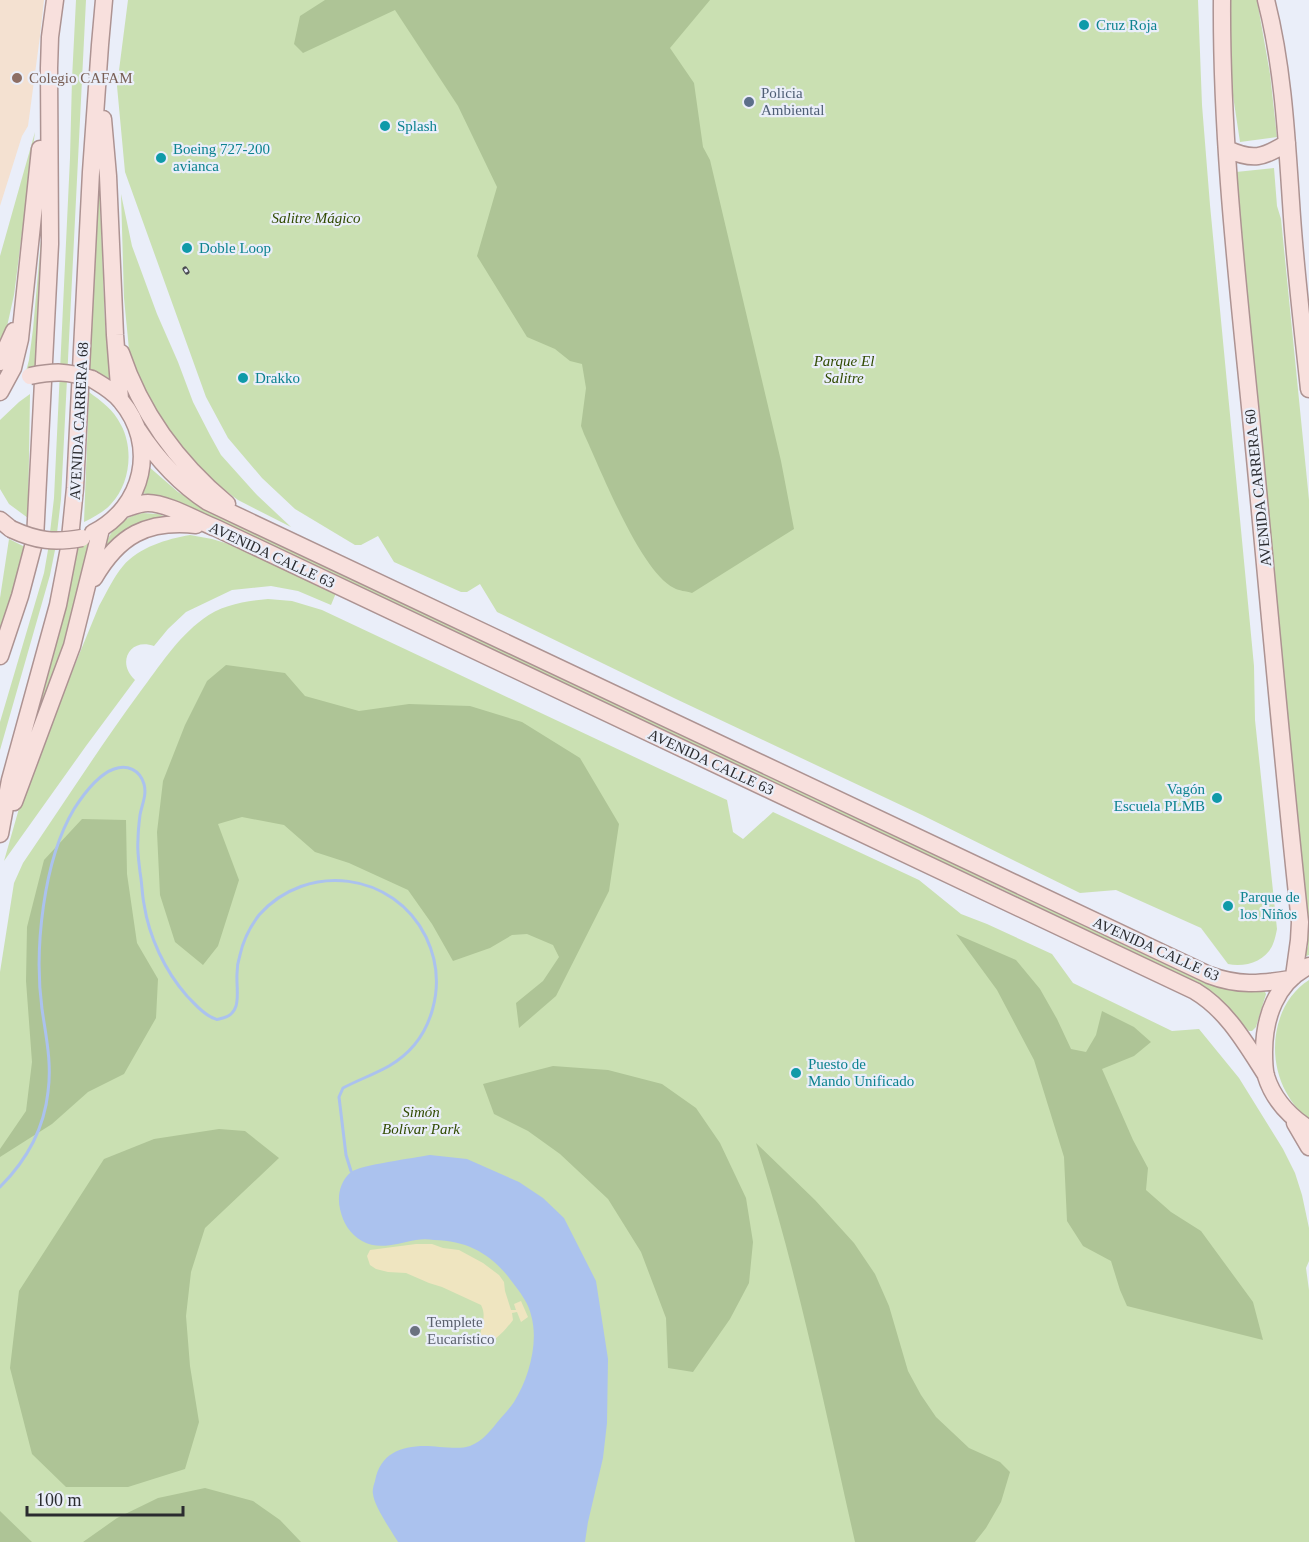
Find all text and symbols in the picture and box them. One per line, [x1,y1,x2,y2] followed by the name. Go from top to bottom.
[1096,17,1158,33] place label: Cruz Roja
[1077,18,1091,32] marker: Cruz Roja
[29,70,132,86] place label: Colegio CAFAM
[10,71,24,85] marker: Colegio CAFAM
[761,85,824,118] place label: Policia Ambiental
[742,95,756,109] marker: Policia Ambiental
[397,118,438,134] place label: Splash
[378,119,392,133] marker: Splash
[173,141,270,174] place label: Boeing 727-200 avianca
[154,151,168,165] marker: Boeing 727-200 avianca
[271,210,361,226] park label: Salitre Mágico
[199,240,271,256] place label: Doble Loop
[180,241,194,255] marker: Doble Loop
[67,342,91,500] street label: AVENIDA CARRERA 68
[813,353,874,386] park label: Parque El Salitre
[255,370,300,386] place label: Drakko
[236,371,250,385] marker: Drakko
[1242,409,1274,567] street label: AVENIDA CARRERA 60
[207,519,337,591] street label: AVENIDA CALLE 63
[646,726,776,798] street label: AVENIDA CALLE 63
[1114,781,1205,814] place label: Vagón Escuela PLMB
[1210,791,1224,805] marker: Vagón Escuela PLMB
[1240,889,1300,922] place label: Parque de los Niños
[1221,899,1235,913] marker: Parque de los Niños
[1090,914,1222,984] street label: AVENIDA CALLE 63
[808,1056,914,1089] place label: Puesto de Mando Unificado
[789,1066,803,1080] marker: Puesto de Mando Unificado
[382,1104,460,1137] park label: Simón Bolívar Park
[427,1314,494,1347] place label: Templete Eucarístico
[408,1324,422,1338] marker: Templete Eucarístico
[27,1479,183,1517] scale bar
[36,1490,82,1510] text: 100 m

